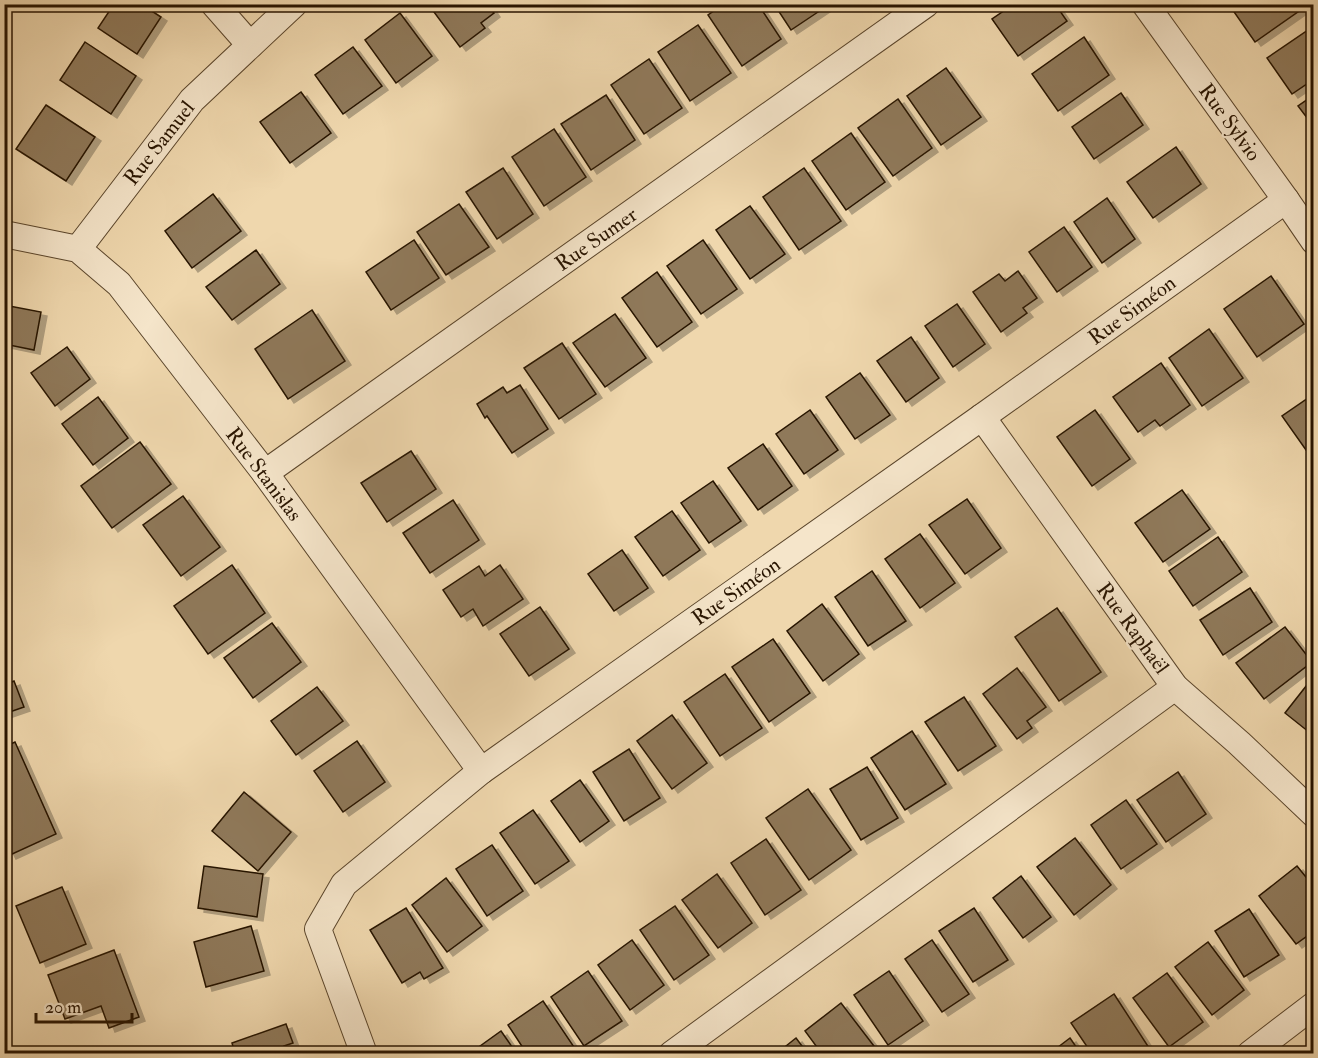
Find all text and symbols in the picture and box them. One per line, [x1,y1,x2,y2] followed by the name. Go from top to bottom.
[1192,78,1267,166] street label: Rue Sylvio
[118,95,201,191] street label: Rue Samuel
[550,201,643,277] street label: Rue Sumer
[1083,269,1182,351] street label: Rue Siméon
[219,422,308,527] street label: Rue Stanislas
[687,551,786,632] street label: Rue Siméon
[1090,577,1175,680] street label: Rue Raphaël
[36,986,132,1024] scale bar
[45,996,81,1019] text: 20 m

